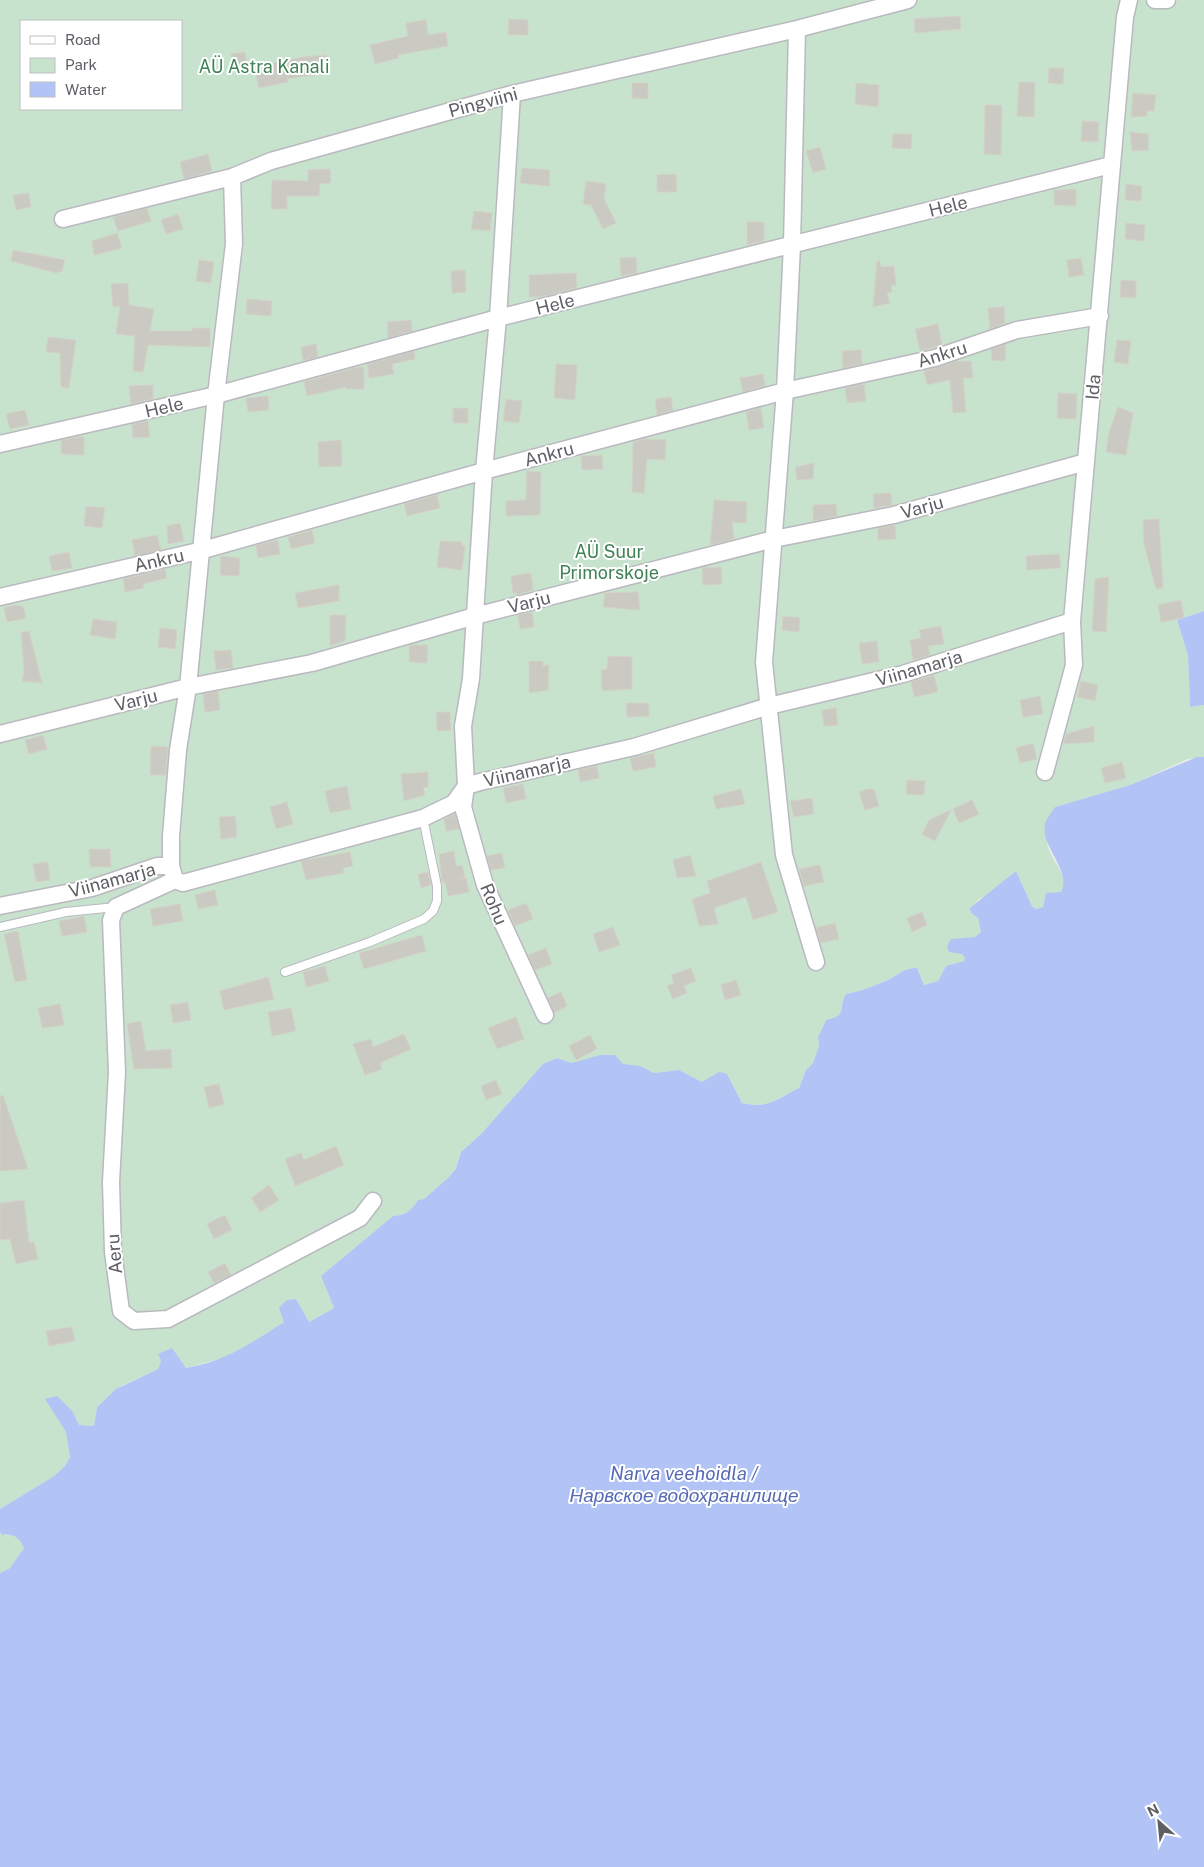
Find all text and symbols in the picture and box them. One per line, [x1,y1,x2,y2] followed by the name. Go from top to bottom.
[20,20,182,110] legend
[65,31,101,48] text: Road
[199,55,329,77] park label: AÜ Astra Kanali
[65,56,97,73] text: Park
[65,81,107,98] text: Water
[446,83,520,121] street label: Pingviini
[927,191,969,221] street label: Hele
[534,289,576,319] street label: Hele
[915,337,969,371] street label: Ankru
[1081,373,1105,401] street label: Ida
[143,392,185,422] street label: Hele
[522,437,576,471] street label: Ankru
[898,491,946,523] street label: Varju
[559,540,659,583] park label: AÜ Suur Primorskoje
[132,544,186,576] street label: Ankru
[505,587,553,617] street label: Varju
[873,646,965,690] street label: Viinamarja
[112,685,160,715] street label: Varju
[481,751,573,791] street label: Viinamarja
[66,858,158,902] street label: Viinamarja
[476,880,512,928] street label: Rohu
[102,1233,126,1275] street label: Aeru
[570,1462,798,1506] water label: Narva veehoidla / Нарвское водохранилище
[1134,1797,1184,1847] north arrow
[1145,1801,1162,1820] text: N

